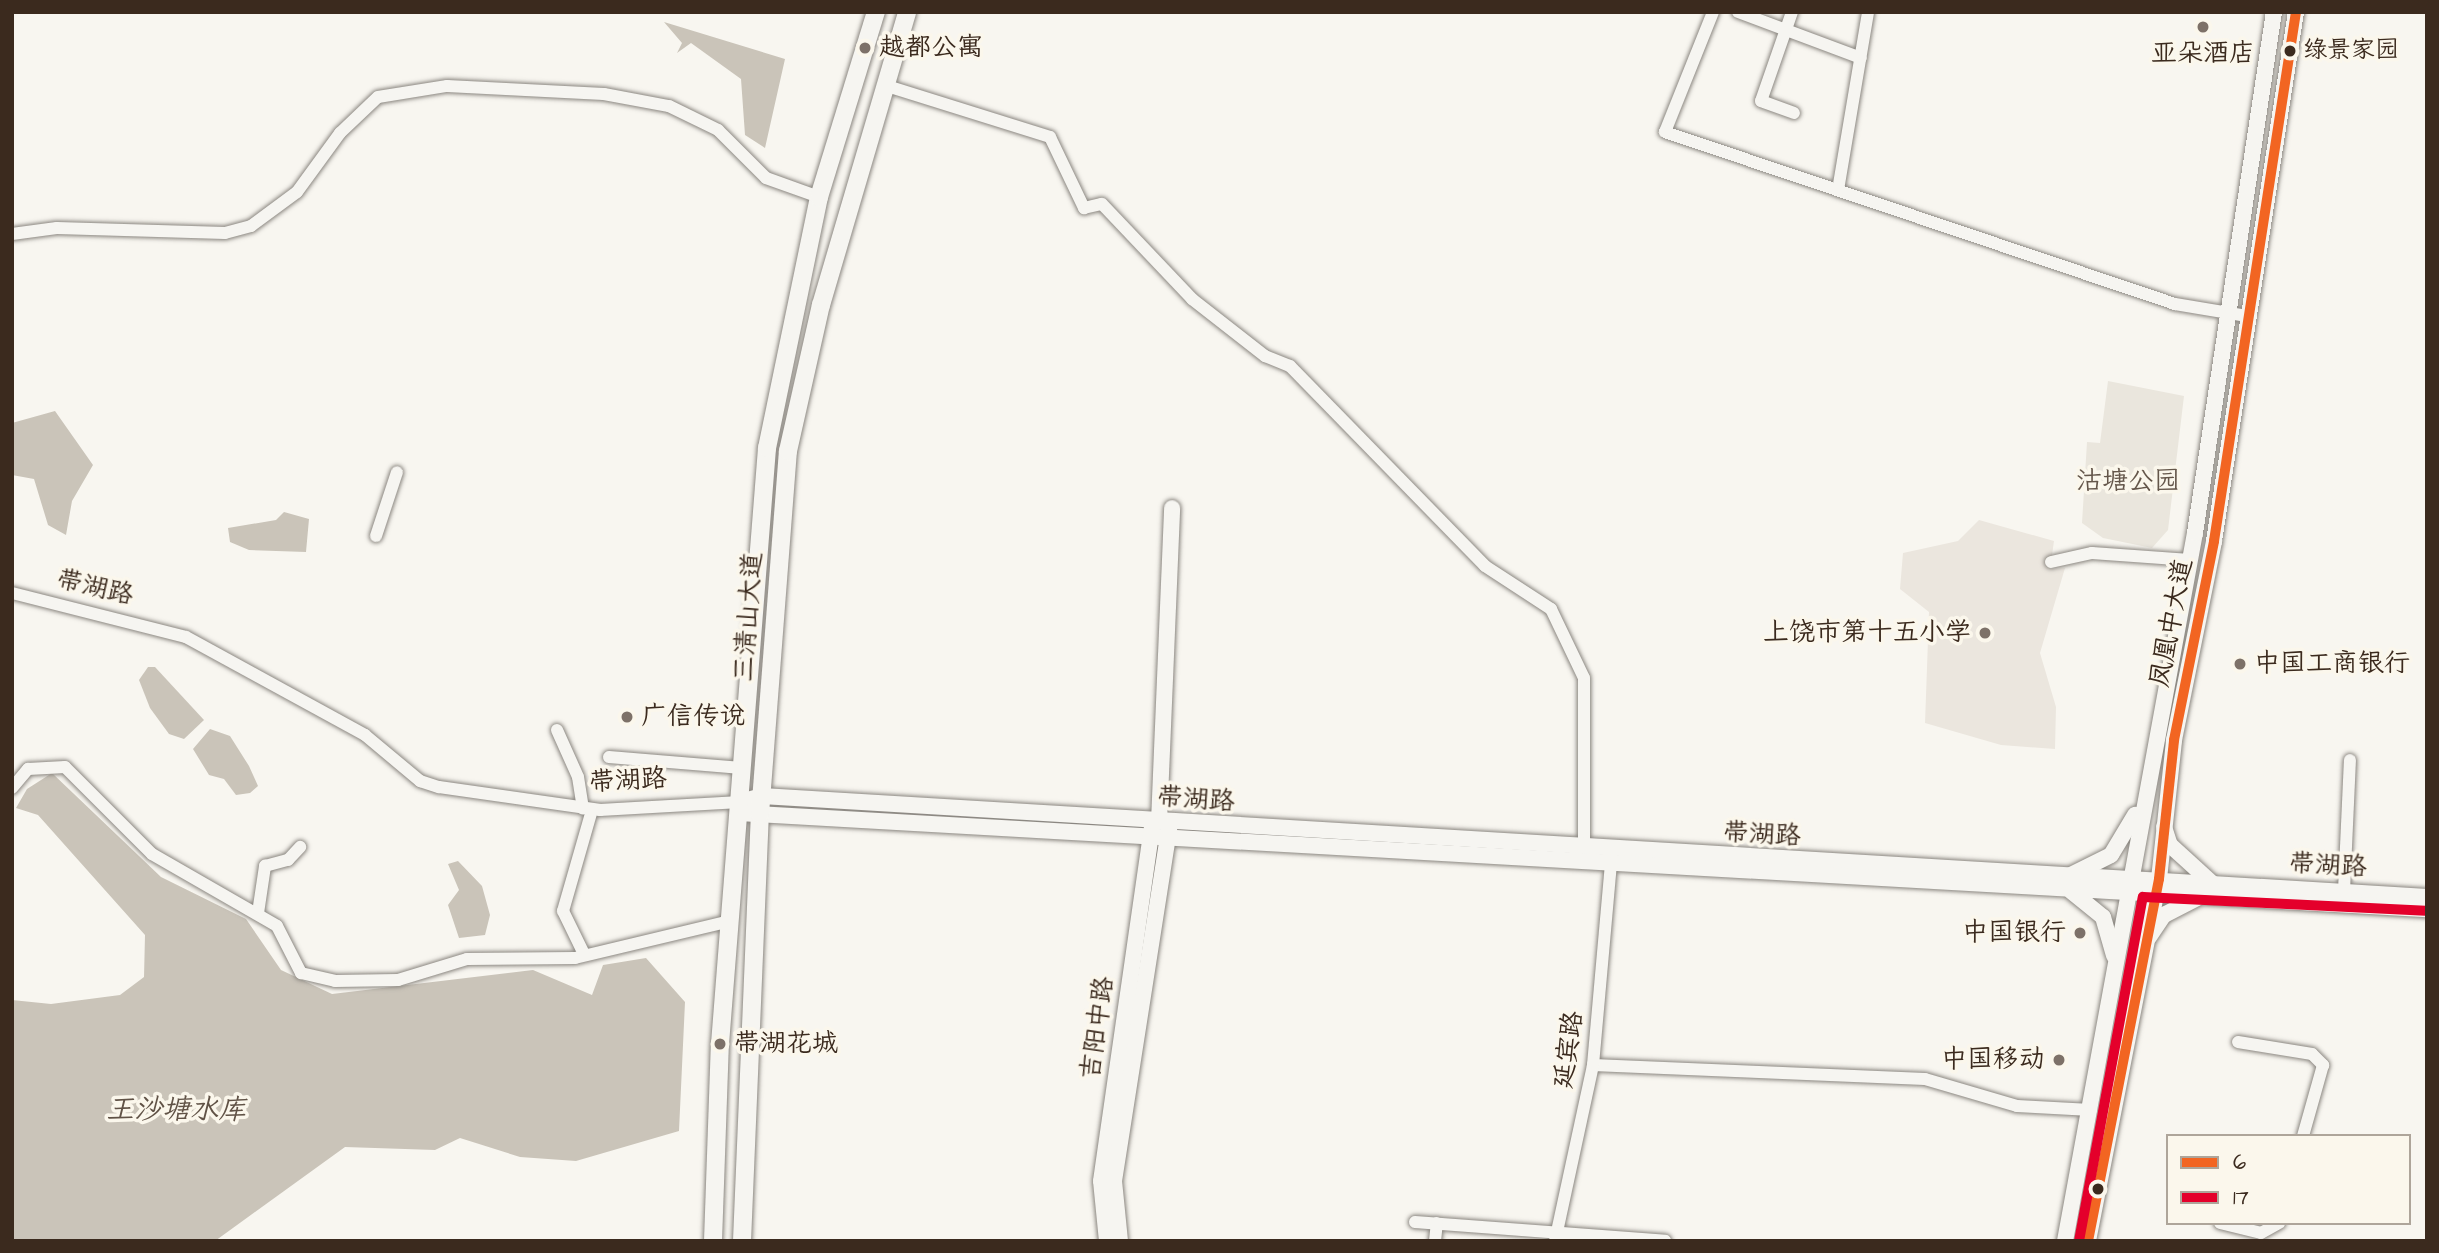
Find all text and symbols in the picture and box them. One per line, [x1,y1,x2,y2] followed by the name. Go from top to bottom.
[2195,19,2211,35] marker: 亚朵酒店
[879,32,983,64] place label: 越都公寓
[2303,37,2399,65] place label: 绿景家园
[2151,38,2255,70] place label: 亚朵酒店
[857,40,873,56] marker: 越都公寓
[2283,44,2297,58] marker: 绿景家园
[2076,466,2180,498] park label: 沽塘公园
[729,551,769,683] street label: 三清山大道
[2144,556,2200,690] street label: 凤凰中大道
[53,564,137,612] street label: 带湖路
[1763,617,1971,649] place label: 上饶市第十五小学
[1977,625,1993,641] marker: 上饶市第十五小学
[2254,648,2410,680] place label: 中国工商银行
[2232,656,2248,672] marker: 中国工商银行
[641,701,745,733] place label: 广信传说
[619,709,635,725] marker: 广信传说
[588,763,668,799] street label: 带湖路
[1156,782,1236,818] street label: 带湖路
[1722,817,1802,853] street label: 带湖路
[2288,848,2368,884] street label: 带湖路
[1962,917,2066,949] place label: 中国银行
[2072,925,2088,941] marker: 中国银行
[1075,974,1121,1082] street label: 吉阳中路
[1548,1009,1590,1091] street label: 延宾路
[734,1028,838,1060] place label: 带湖花城
[712,1036,728,1052] marker: 带湖花城
[1941,1044,2045,1076] place label: 中国移动
[2051,1052,2067,1068] marker: 中国移动
[106,1093,246,1127] water label: 王沙塘水库
[2166,1134,2411,1225] legend
[2233,1148,2246,1177] text: 6
[2091,1182,2105,1196] unlabelled marker
[2233,1183,2249,1212] text: 17

